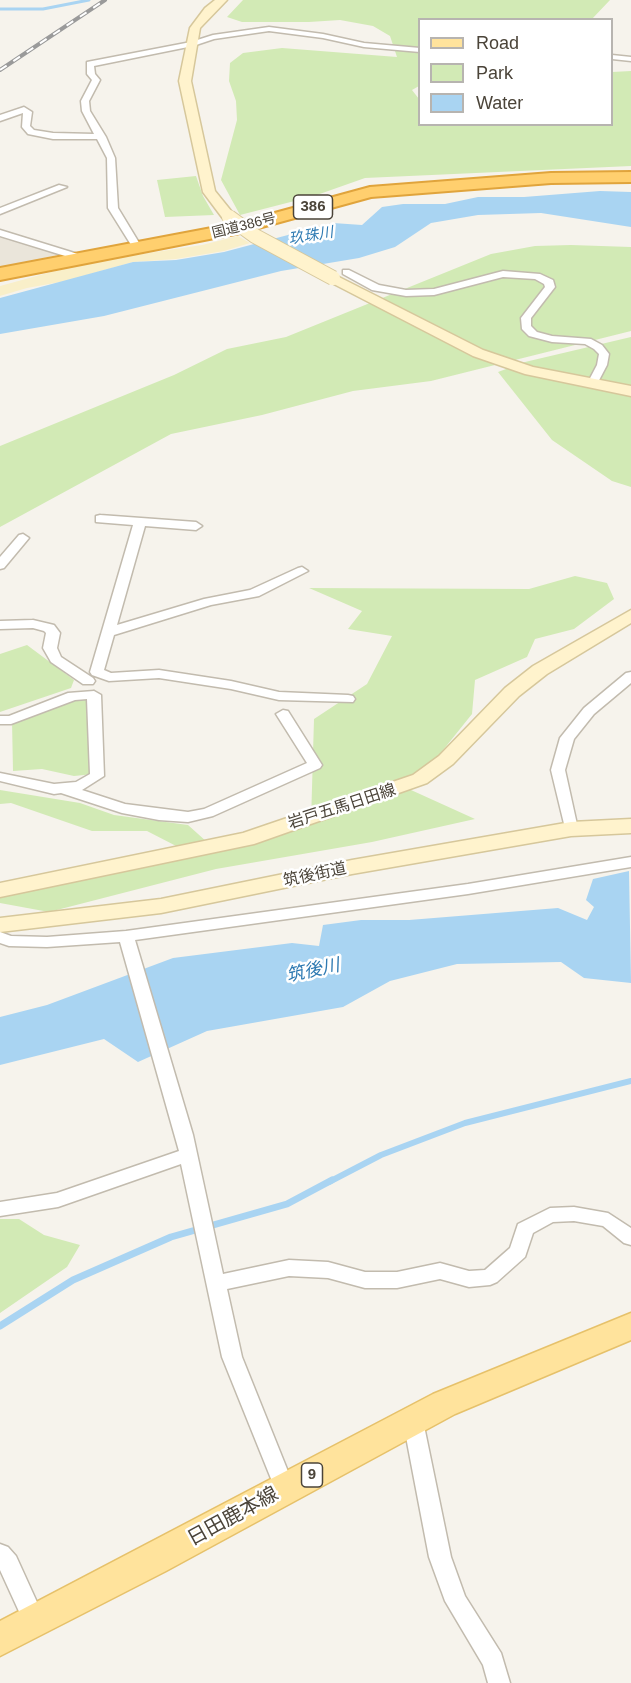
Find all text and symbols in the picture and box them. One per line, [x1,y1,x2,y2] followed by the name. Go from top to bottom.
[418,18,613,126] legend
[476,33,519,53] text: Road
[476,63,513,83] text: Park
[476,93,523,113] text: Water
[294,195,332,219] road number: 386
[210,210,278,242] street label: 国道386号
[287,224,335,248] water label: 玖珠川
[286,781,398,833] street label: 岩戸五馬日田線
[282,859,348,891] street label: 筑後街道
[284,955,342,987] water label: 筑後川
[302,1463,322,1487] road number: 9
[183,1482,283,1552] street label: 日田鹿本線

